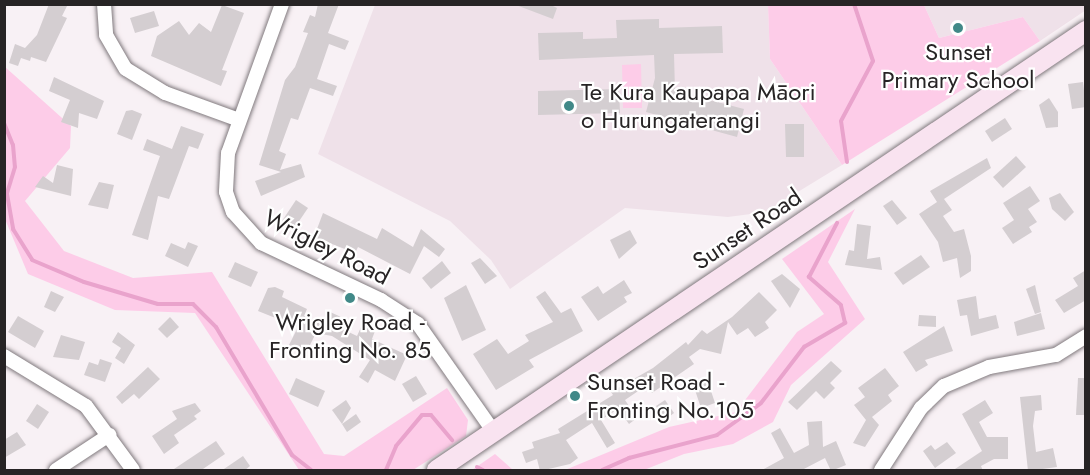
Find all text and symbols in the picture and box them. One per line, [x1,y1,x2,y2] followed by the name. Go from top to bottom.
[951,21,965,35] marker: Sunset Primary School
[881,38,1035,94] place label: Sunset Primary School
[581,78,816,134] place label: Te Kura Kaupapa Māori o Hurungaterangi
[562,99,576,113] marker: Te Kura Kaupapa Māori o Hurungaterangi
[687,182,807,276] street label: Sunset Road
[259,203,395,291] street label: Wrigley Road
[343,291,357,305] marker: Wrigley Road - Fronting No. 85
[269,308,431,364] place label: Wrigley Road - Fronting No. 85
[587,368,754,424] place label: Sunset Road - Fronting No.105
[568,389,582,403] marker: Sunset Road - Fronting No.105

